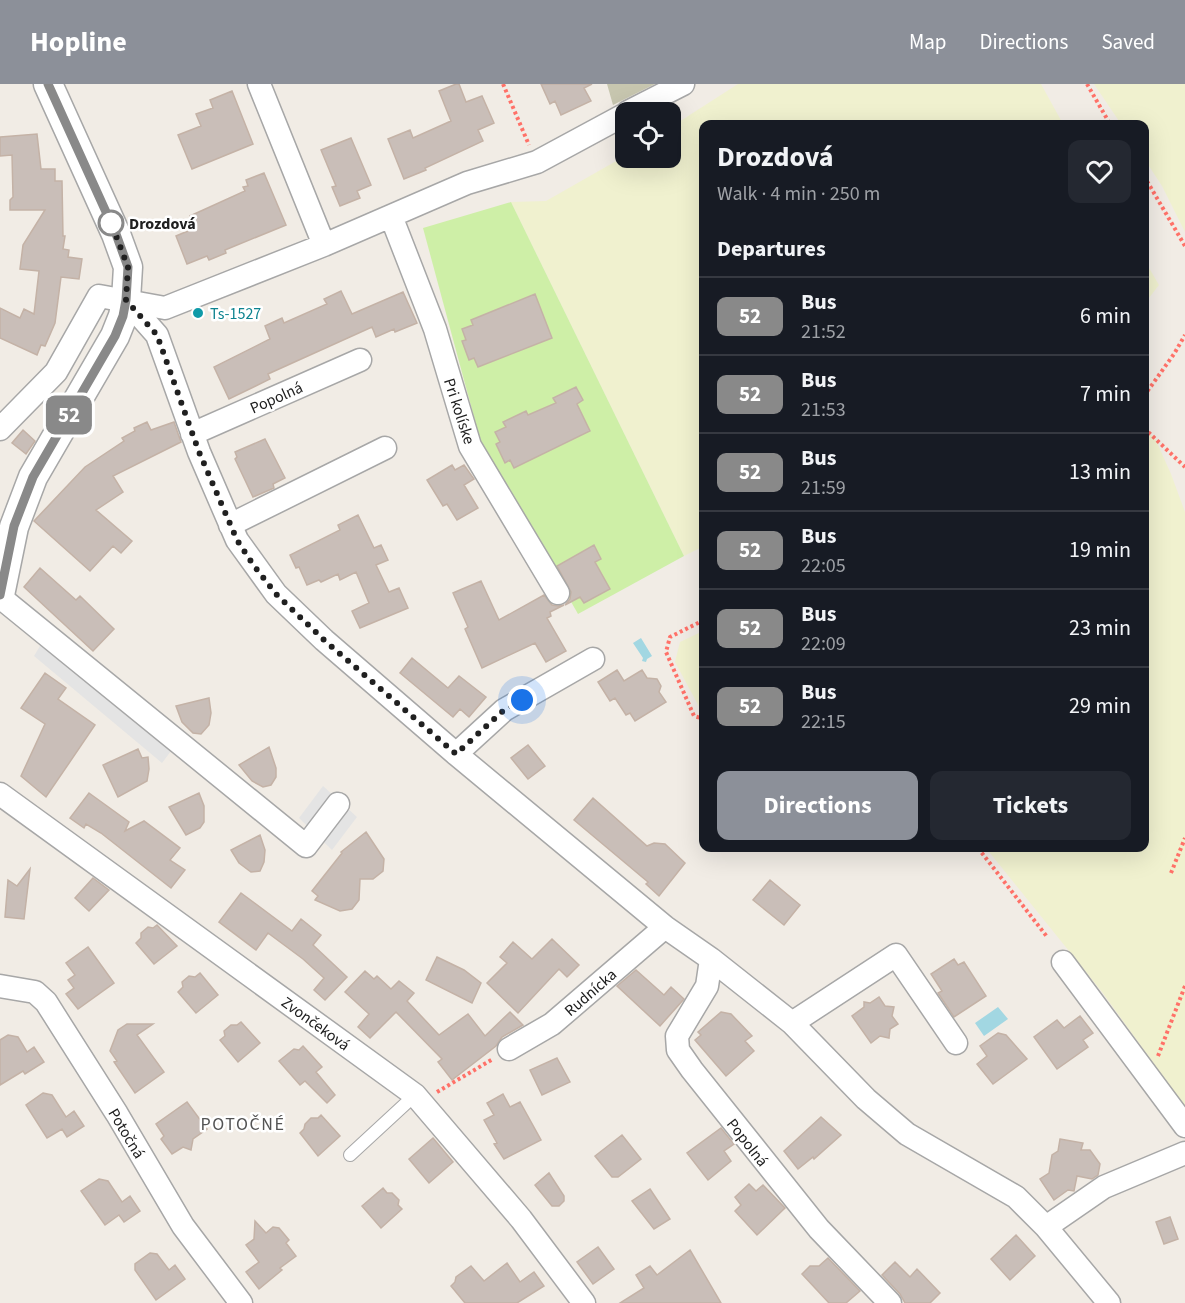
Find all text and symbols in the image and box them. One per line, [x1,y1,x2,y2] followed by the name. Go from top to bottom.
[30,22,127,62] text: Hopline
[909,27,947,57] text: Map
[980,27,1068,57] text: Directions
[1101,27,1155,57] text: Saved
[615,102,681,168] map controls
[615,102,681,168] button: locate
[717,137,834,177] text: Drozdová
[1068,140,1131,203] button: heart
[717,180,880,208] text: Walk · 4 min · 250 m
[98,210,124,236] marker: Drozdová
[129,213,196,235] place label: Drozdová
[717,233,826,265] text: Departures
[801,286,837,318] text: Bus
[1080,300,1131,332] text: 6 min
[739,301,761,331] text: 52
[210,303,261,325] place label: Ts-1527
[191,306,205,320] marker: Ts-1527
[801,318,846,346] text: 21:52
[801,364,837,396] text: Bus
[438,375,480,447] street label: Pri kolíske
[246,377,306,419] street label: Popolná
[1080,378,1131,410] text: 7 min
[739,379,761,409] text: 52
[42,396,96,434] line badge: 52
[801,396,846,424] text: 21:53
[58,400,80,430] text: 52
[801,442,837,474] text: Bus
[1069,456,1131,488] text: 13 min
[739,457,761,487] text: 52
[801,474,846,502] text: 21:59
[801,520,837,552] text: Bus
[1069,534,1131,566] text: 19 min
[739,535,761,565] text: 52
[801,552,846,580] text: 22:05
[801,598,837,630] text: Bus
[1069,612,1131,644] text: 23 min
[739,613,761,643] text: 52
[801,630,846,658] text: 22:09
[801,676,837,708] text: Bus
[507,685,537,715] your location
[1069,690,1131,722] text: 29 min
[739,691,761,721] text: 52
[801,708,846,736] text: 22:15
[717,771,918,840] button: Directions
[930,771,1131,840] button: Tickets
[560,964,621,1022] street label: Rudnícka
[277,992,354,1056] street label: Zvončeková
[103,1104,150,1163] street label: Potočná
[201,1112,285,1137] district label: POTOČNÉ
[721,1114,773,1171] street label: Popolná

